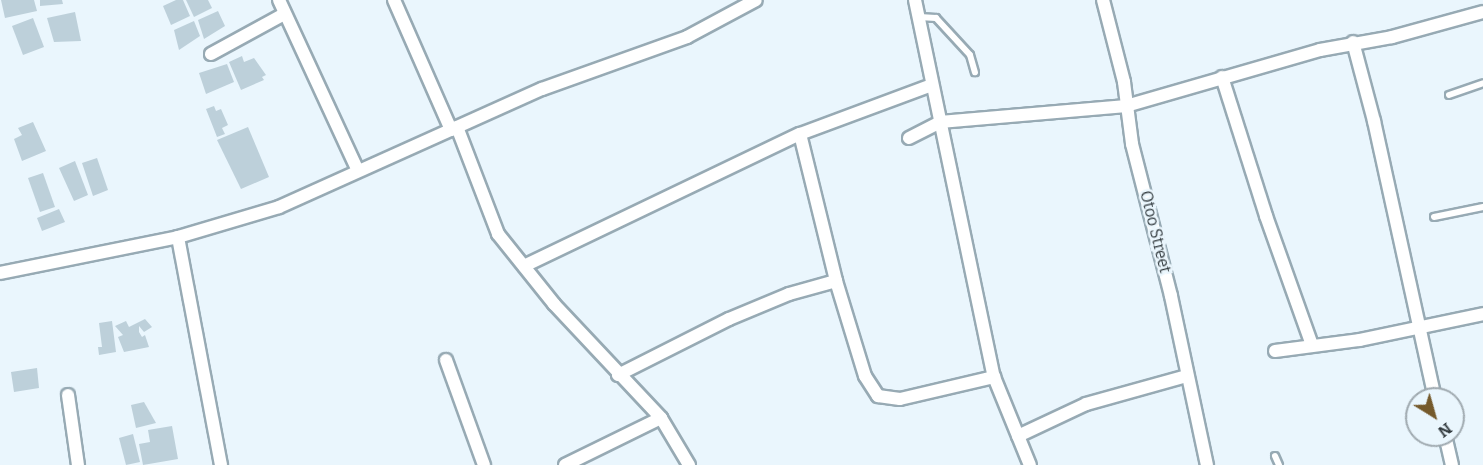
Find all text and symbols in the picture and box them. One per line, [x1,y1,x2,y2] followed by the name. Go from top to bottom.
[1136,189,1174,275] street label: Otoo Street
[1405,387,1465,447] north arrow
[1434,419,1456,441] text: N

